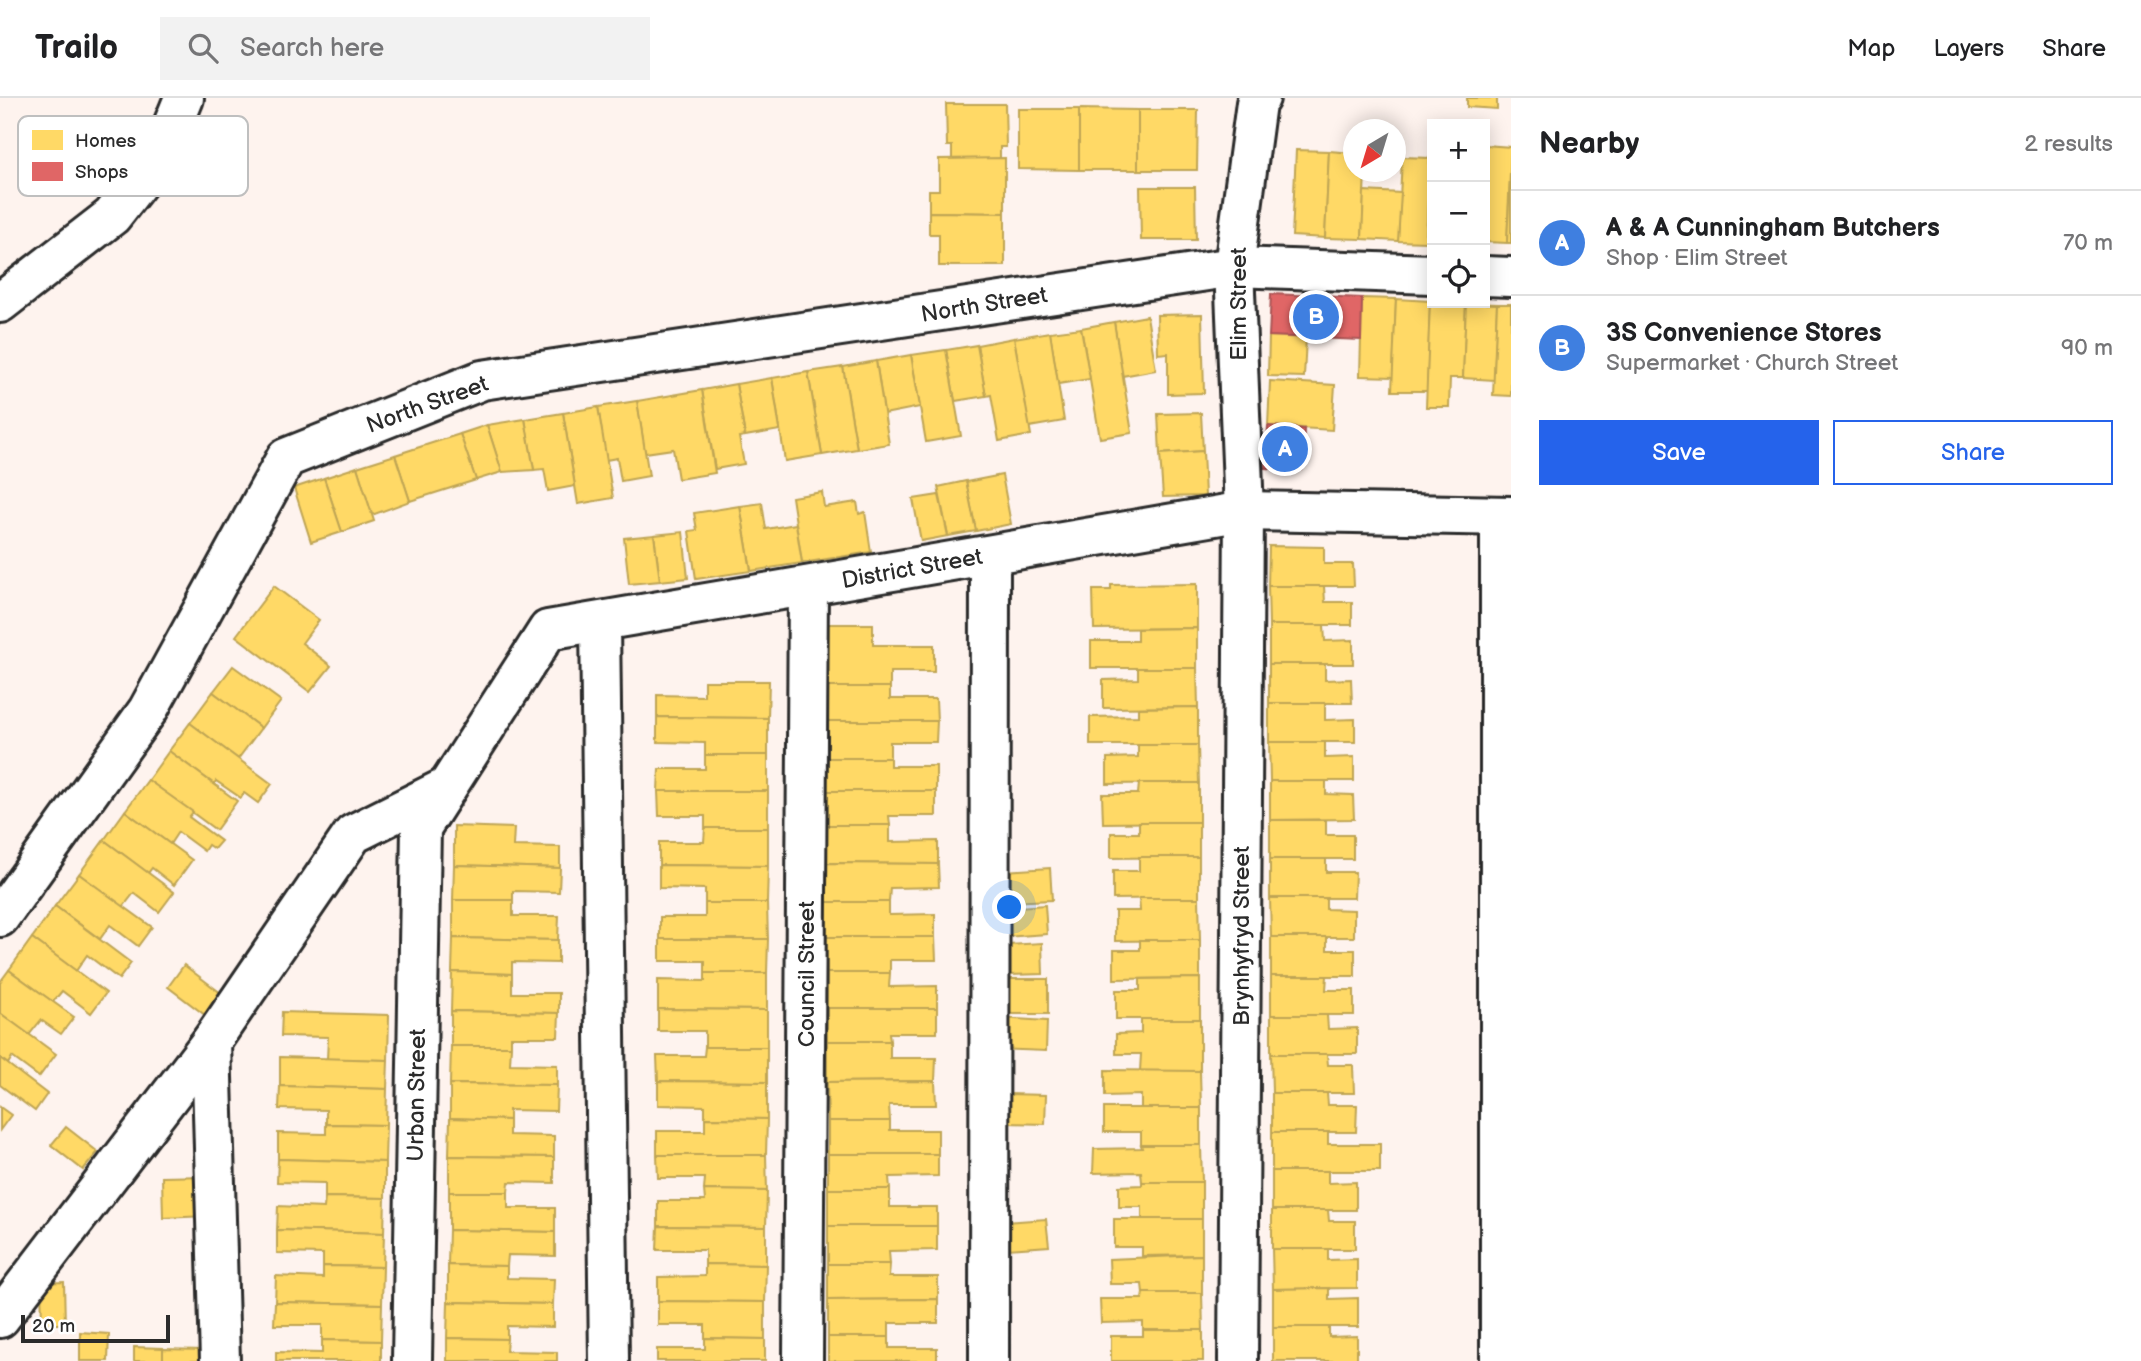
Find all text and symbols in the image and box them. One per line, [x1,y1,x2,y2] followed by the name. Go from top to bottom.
[160,17,650,80] search box
[35,28,118,68] text: Trailo
[184,29,222,67] icon: search
[240,33,384,64] text: Search here
[1847,34,1895,63] text: Map
[1933,34,2004,63] text: Layers
[2042,34,2106,63] text: Share
[18,116,248,196] legend
[1343,119,1406,182] north arrow
[1427,119,1490,308] map controls
[1427,119,1490,182] button: +
[1539,126,1639,162] text: Nearby
[75,130,136,153] text: Homes
[2024,130,2113,158] text: 2 results
[75,161,128,184] text: Shops
[1427,182,1490,245] button: −
[1606,213,1940,244] text: A & A Cunningham Butchers
[1555,229,1569,257] text: A
[2063,229,2113,257] text: 70 m
[1606,244,1788,272] text: Shop · Elim Street
[1427,245,1490,308] button: locate
[1225,247,1253,361] street label: Elim Street
[919,281,1049,329] street label: North Street
[1293,291,1339,343] pin: B
[1606,318,1882,349] text: 3S Convenience Stores
[1554,334,1570,362] text: B
[2061,334,2113,362] text: 90 m
[1606,349,1898,377] text: Supermarket · Church Street
[363,370,492,440] street label: North Street
[1539,420,1819,485] button: Save
[1833,420,2113,485] button: Share
[1262,423,1308,475] pin: A
[840,543,985,595] street label: District Street
[1228,846,1256,1026] street label: Brynhyfryd Street
[992,890,1026,924] your location
[793,901,821,1047] street label: Council Street
[402,1028,432,1162] street label: Urban Street
[21,1312,170,1344] scale bar
[32,1315,75,1338] text: 20 m

